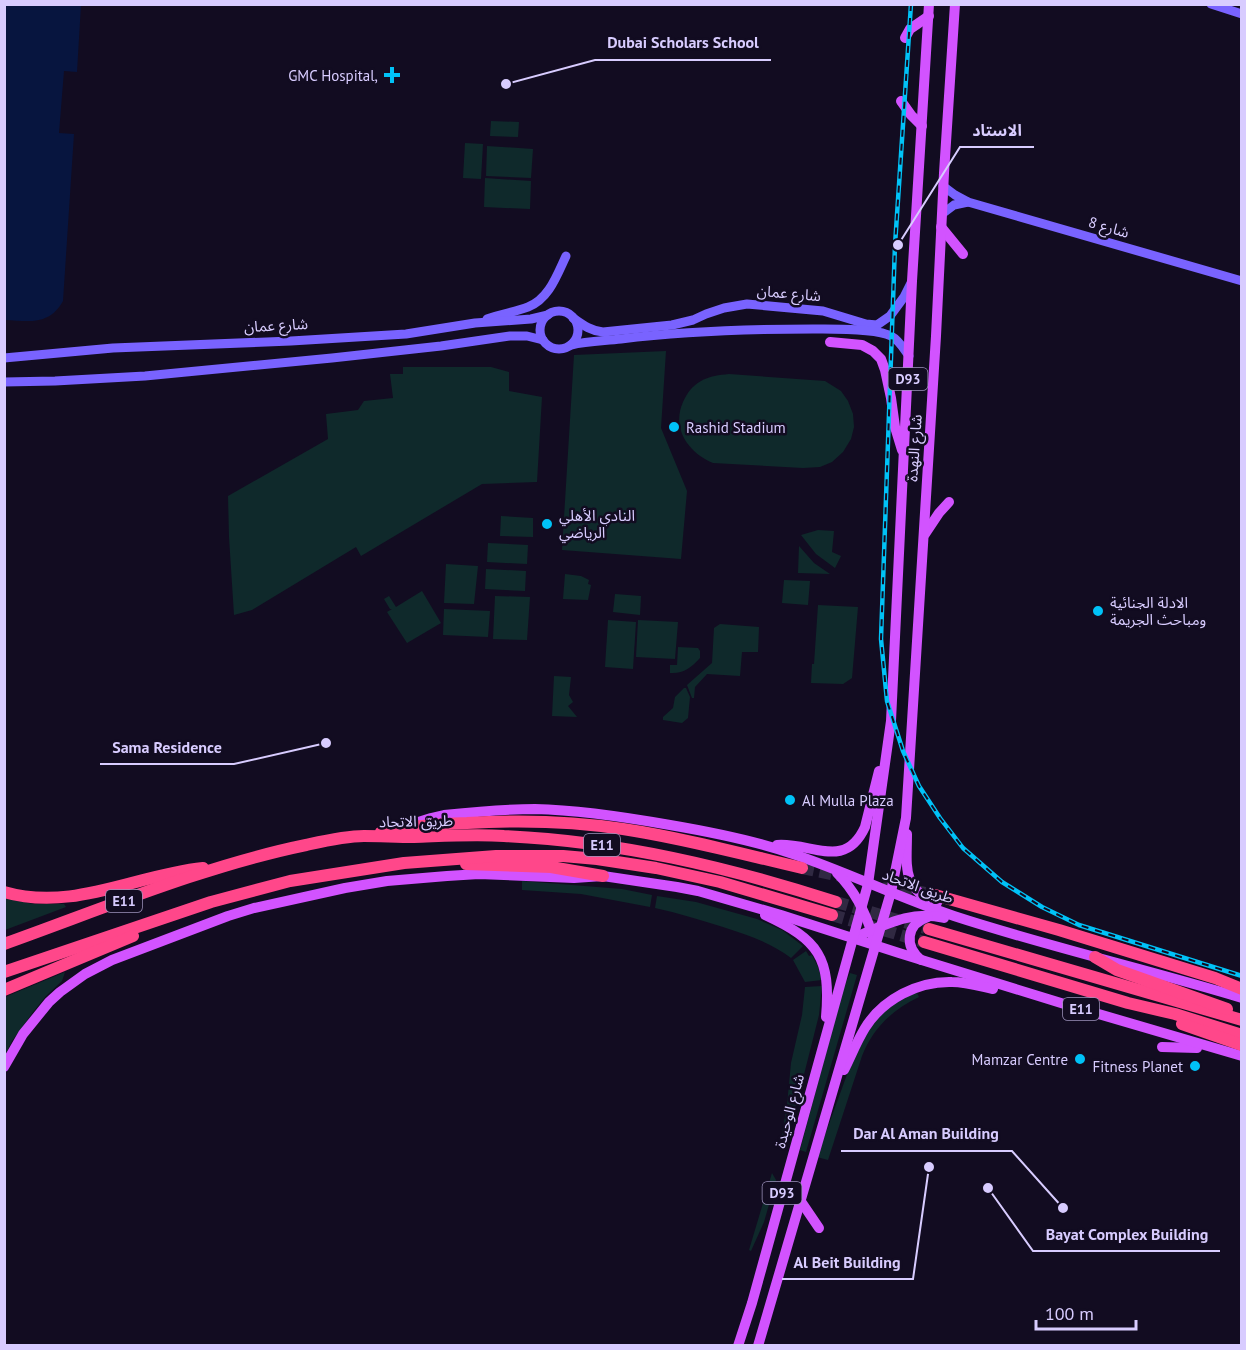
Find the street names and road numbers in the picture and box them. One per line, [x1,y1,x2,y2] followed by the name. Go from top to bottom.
[1086,212,1132,245] street label: شارع 8
[756,281,822,308] street label: شارع عمان
[243,314,309,339] street label: شارع عمان
[888,368,928,390] road number: D93
[902,413,929,483] street label: شارع النهدة
[379,811,453,832] street label: طريق الاتحاد
[584,834,620,856] road number: E11
[880,864,956,909] street label: طريق الاتحاد
[106,890,142,912] road number: E11
[1063,998,1099,1020] road number: E11
[770,1071,811,1151] street label: شارع الوحيدة
[762,1182,802,1204] road number: D93

